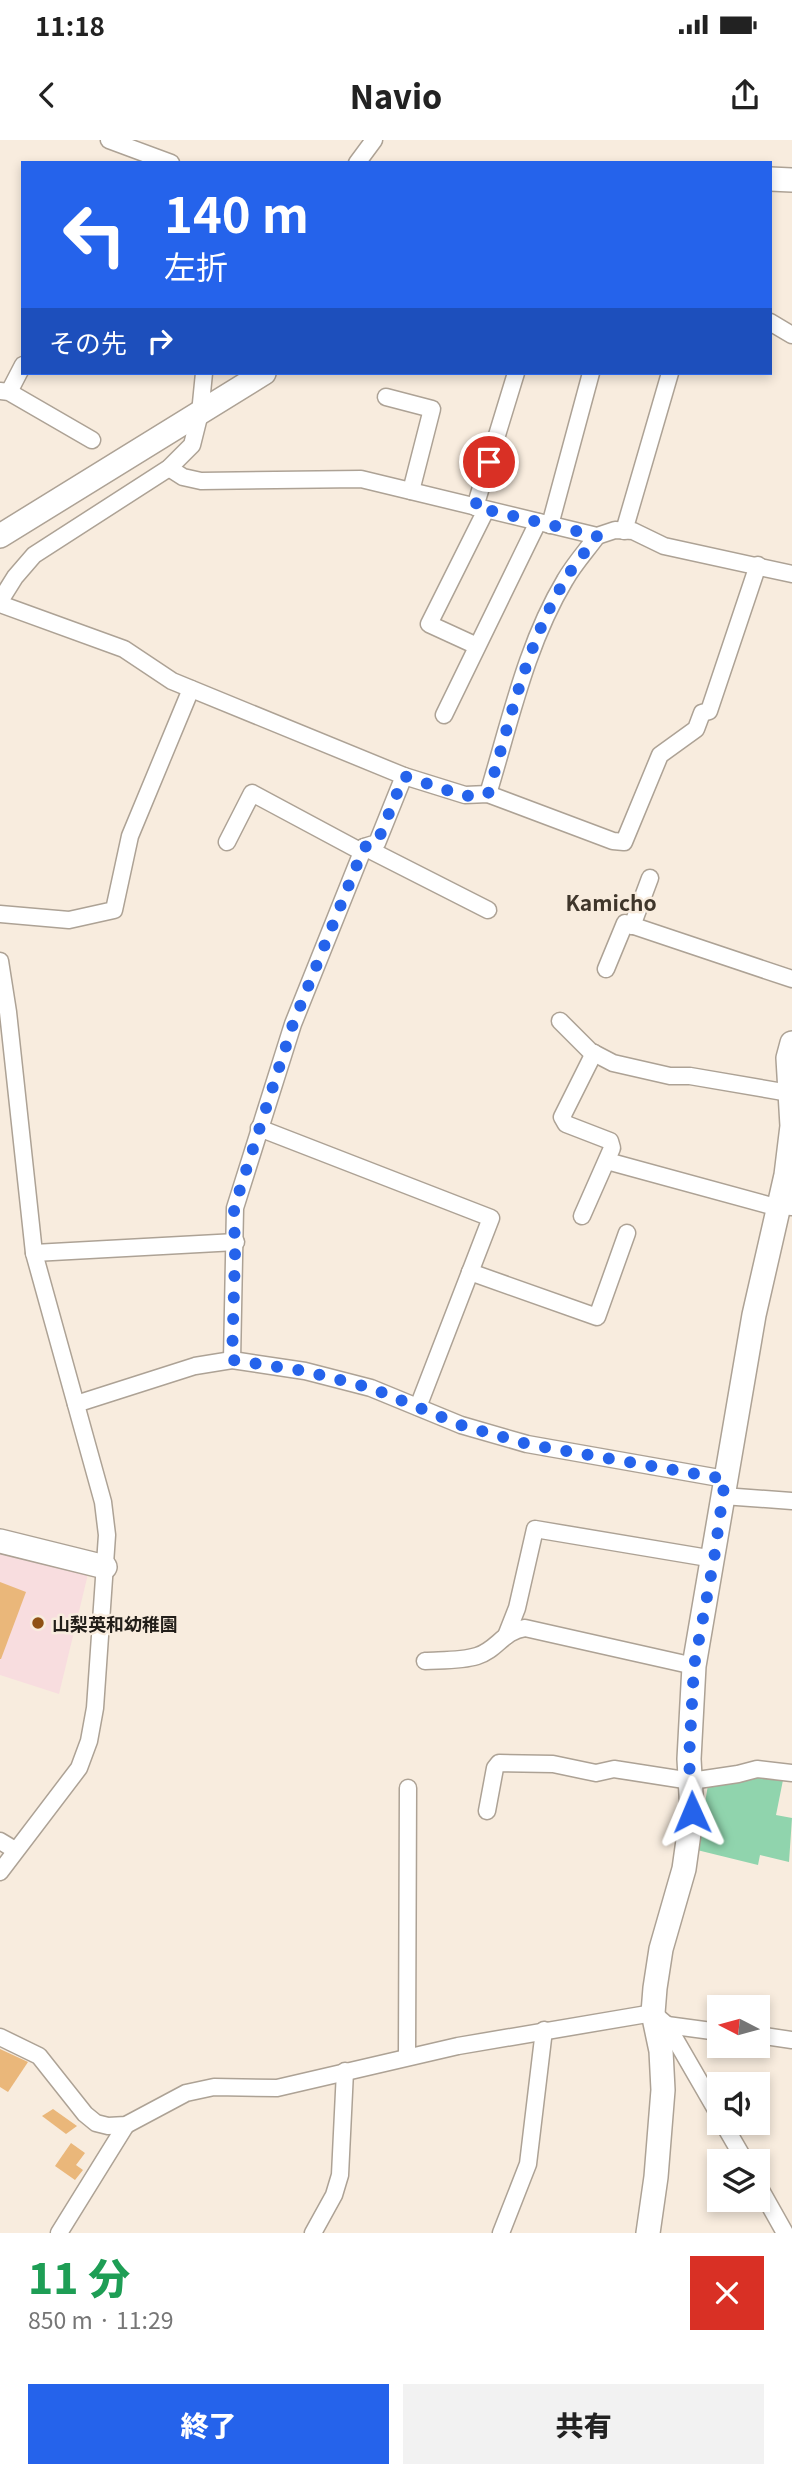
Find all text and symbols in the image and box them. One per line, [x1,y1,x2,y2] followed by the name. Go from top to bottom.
[35,6,105,43] text: 11:18
[350,72,442,118] text: Navio
[28,76,66,114] icon: back
[726,76,764,114] icon: share
[164,176,309,247] text: 140 m
[49,189,140,280] icon: left
[164,242,228,288] text: 左折
[141,322,179,360] icon: right
[49,323,127,360] text: その先
[459,432,519,492] pin
[470,443,508,481] icon: arrive
[565,887,657,917] district label: Kamicho
[52,1610,178,1636] place label: 山梨英和幼稚園
[30,1615,46,1631] marker: 山梨英和幼稚園
[655,1775,729,1849] position arrow
[707,1995,770,2058] north arrow
[707,1995,770,2212] map controls
[707,2072,770,2135] button: sound
[707,2149,770,2212] button: layers
[28,2245,130,2306] text: 11 分
[690,2256,764,2330] button: close
[28,2302,173,2336] text: 850 m · 11:29
[28,2384,389,2464] button: 終了
[403,2384,764,2464] button: 共有

